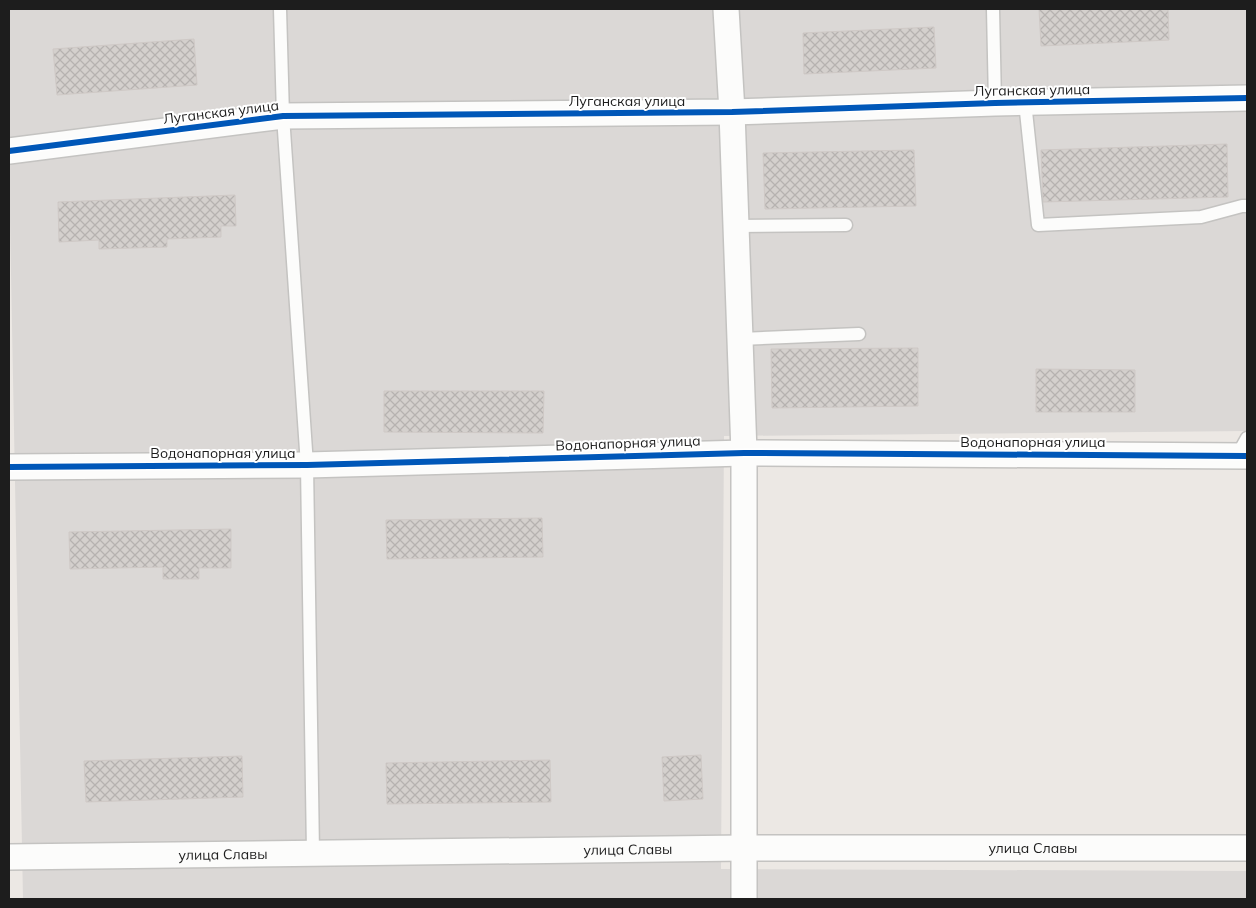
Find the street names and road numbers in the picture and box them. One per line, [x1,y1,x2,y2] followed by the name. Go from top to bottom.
[974,80,1090,100] street label: Луганская улица
[569,92,685,110] street label: Луганская улица
[162,96,280,128] street label: Луганская улица
[555,431,701,455] street label: Водонапорная улица
[960,433,1106,451] street label: Водонапорная улица
[150,444,296,462] street label: Водонапорная улица
[988,839,1077,857] street label: улица Славы
[583,840,673,859] street label: улица Славы
[178,845,268,864] street label: улица Славы

